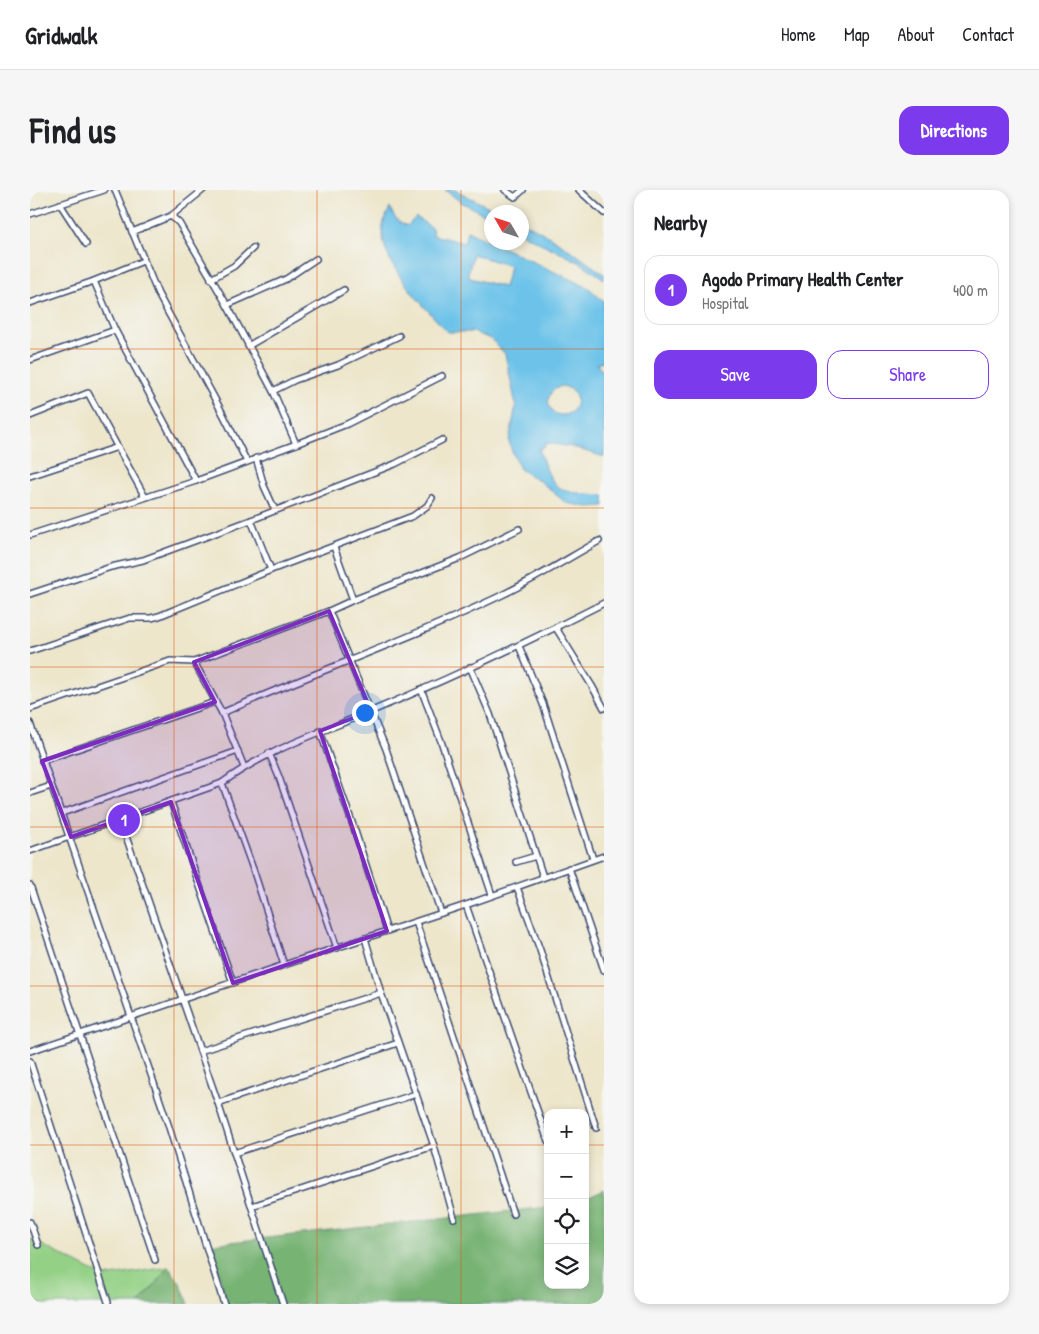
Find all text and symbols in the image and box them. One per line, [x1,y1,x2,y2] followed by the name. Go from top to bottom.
[25,19,97,51] text: Gridwalk
[781,22,816,47] text: Home
[844,22,869,47] text: Map
[897,22,934,47] text: About
[962,22,1014,47] text: Contact
[899,106,1009,155] button: Directions
[30,107,116,154] text: Find us
[484,205,529,250] north arrow
[654,208,707,237] text: Nearby
[702,266,903,292] text: Agodo Primary Health Center
[668,279,674,301] text: 1
[953,279,988,301] text: 400 m
[702,292,749,314] text: Hospital
[654,350,817,399] button: Save
[827,350,989,399] button: Share
[352,700,378,726] your location
[108,801,140,839] pin: 1
[544,1109,589,1289] map controls
[544,1109,589,1154] button: +
[544,1154,589,1199] button: −
[544,1199,589,1244] button: locate
[544,1244,589,1289] button: layers

